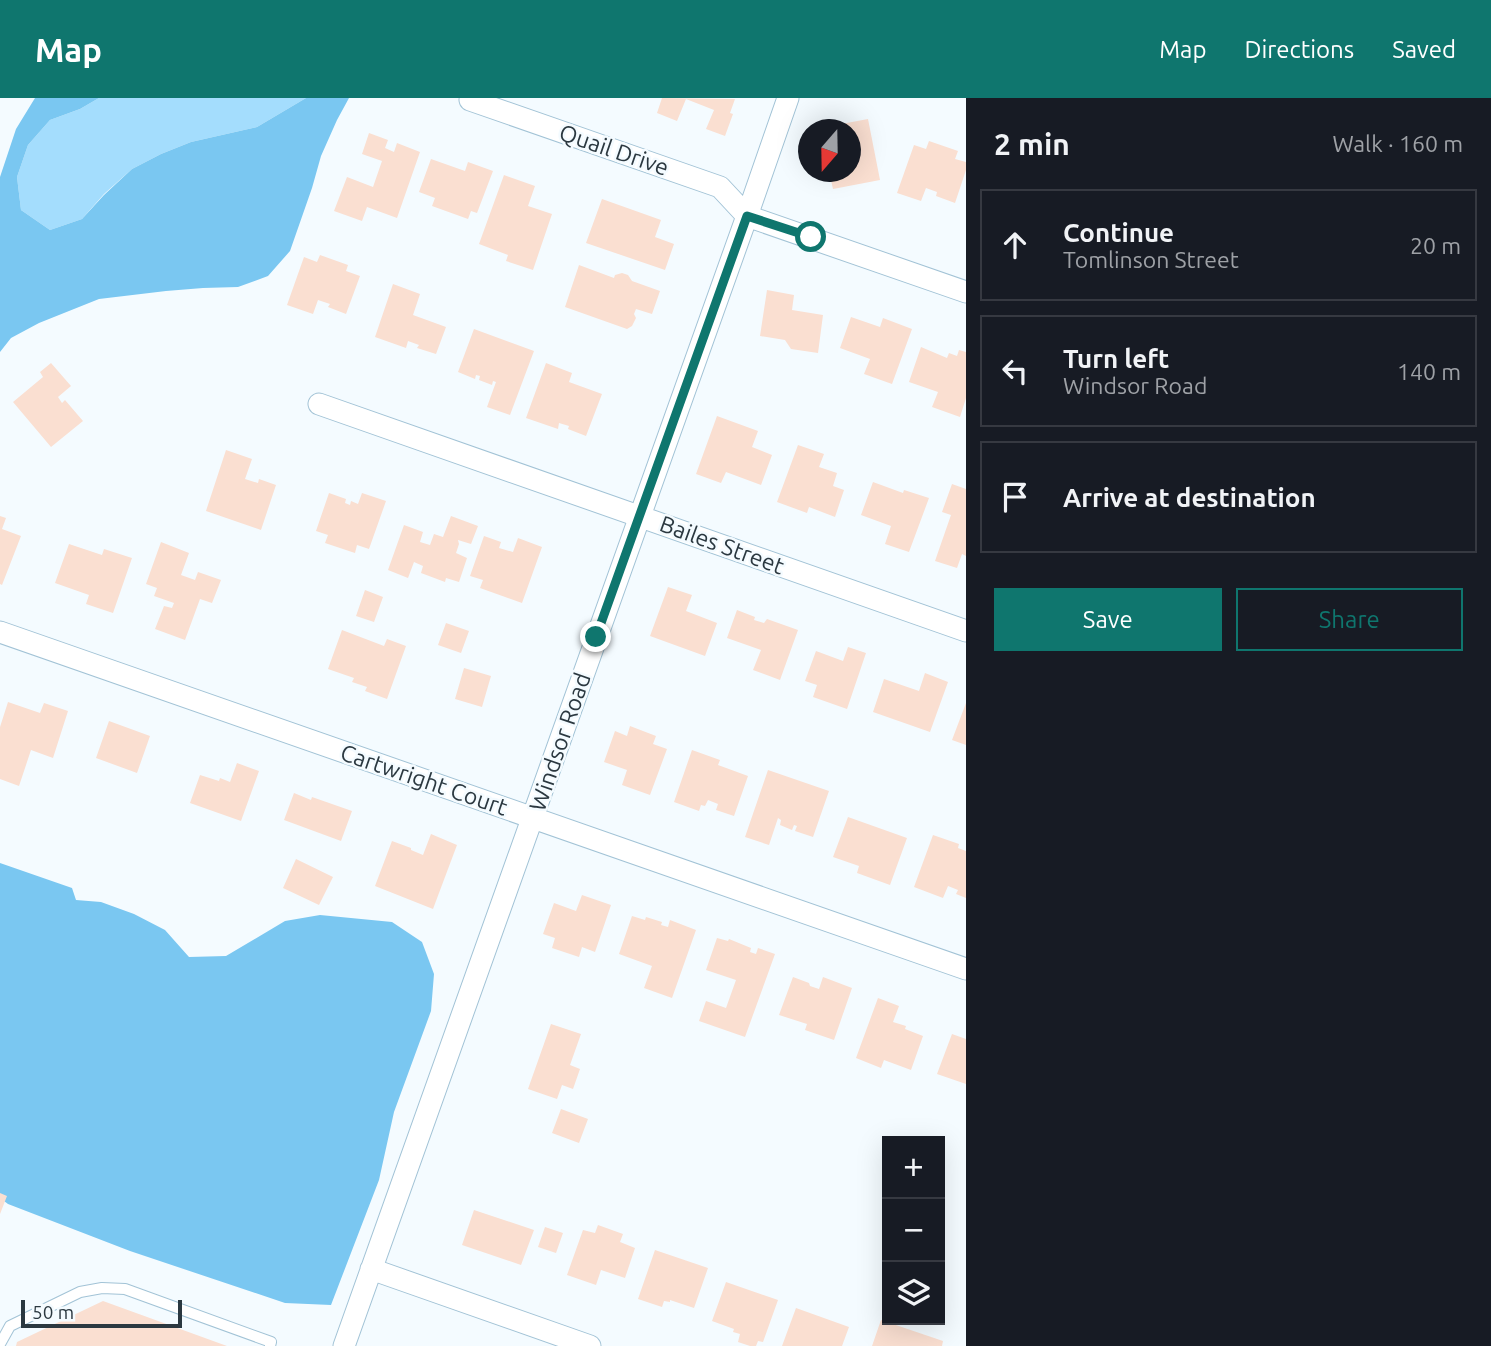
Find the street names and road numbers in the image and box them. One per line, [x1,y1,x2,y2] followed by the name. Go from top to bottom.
[556,119,672,180] street label: Quail Drive
[657,511,788,579] street label: Bailes Street
[524,670,595,814] street label: Windsor Road
[337,739,511,820] street label: Cartwright Court

